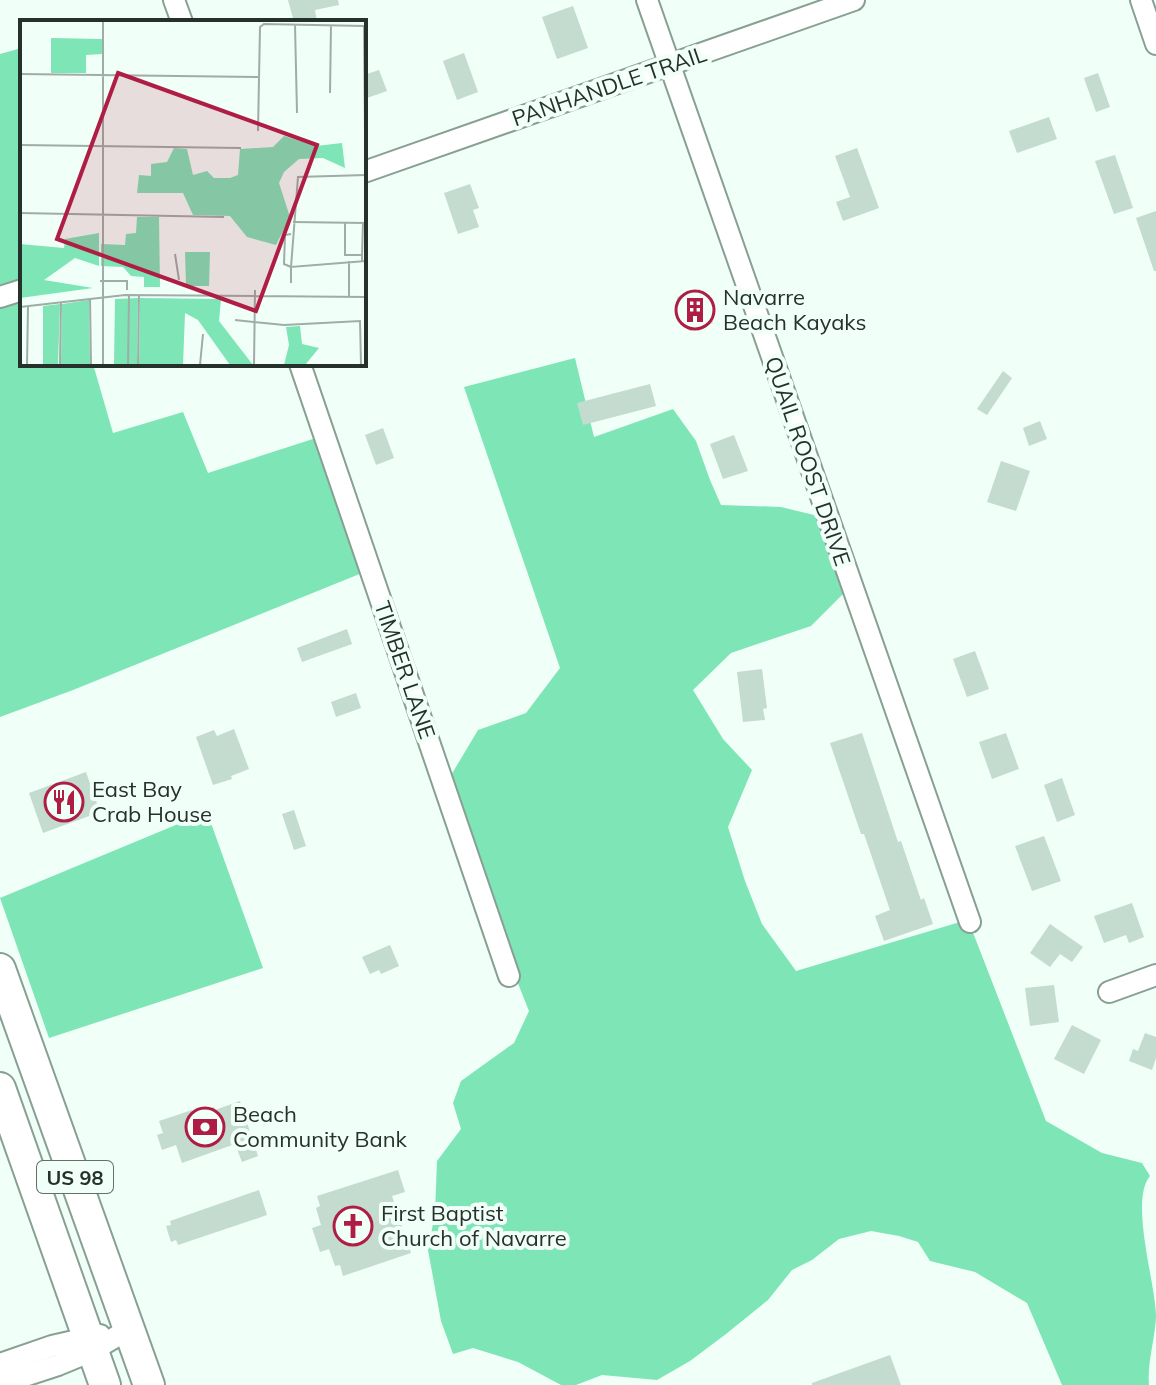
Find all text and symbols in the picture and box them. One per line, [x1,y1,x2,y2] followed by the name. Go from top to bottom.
[20,20,366,366] inset map
[508,40,710,132] street label: PANHANDLE TRAIL
[723,283,866,336] place label: Navarre Beach Kayaks
[674,289,716,331] building icon: Navarre Beach Kayaks
[759,353,857,569] street label: QUAIL ROOST DRIVE
[368,597,442,743] street label: TIMBER LANE
[92,775,212,828] place label: East Bay Crab House
[43,781,85,823] restaurant icon: East Bay Crab House
[233,1100,408,1153] place label: Beach Community Bank
[184,1106,226,1148] bank icon: Beach Community Bank
[37,1161,113,1193] road number: US 98
[381,1199,567,1252] place label: First Baptist Church of Navarre
[332,1205,374,1247] church icon: First Baptist Church of Navarre

